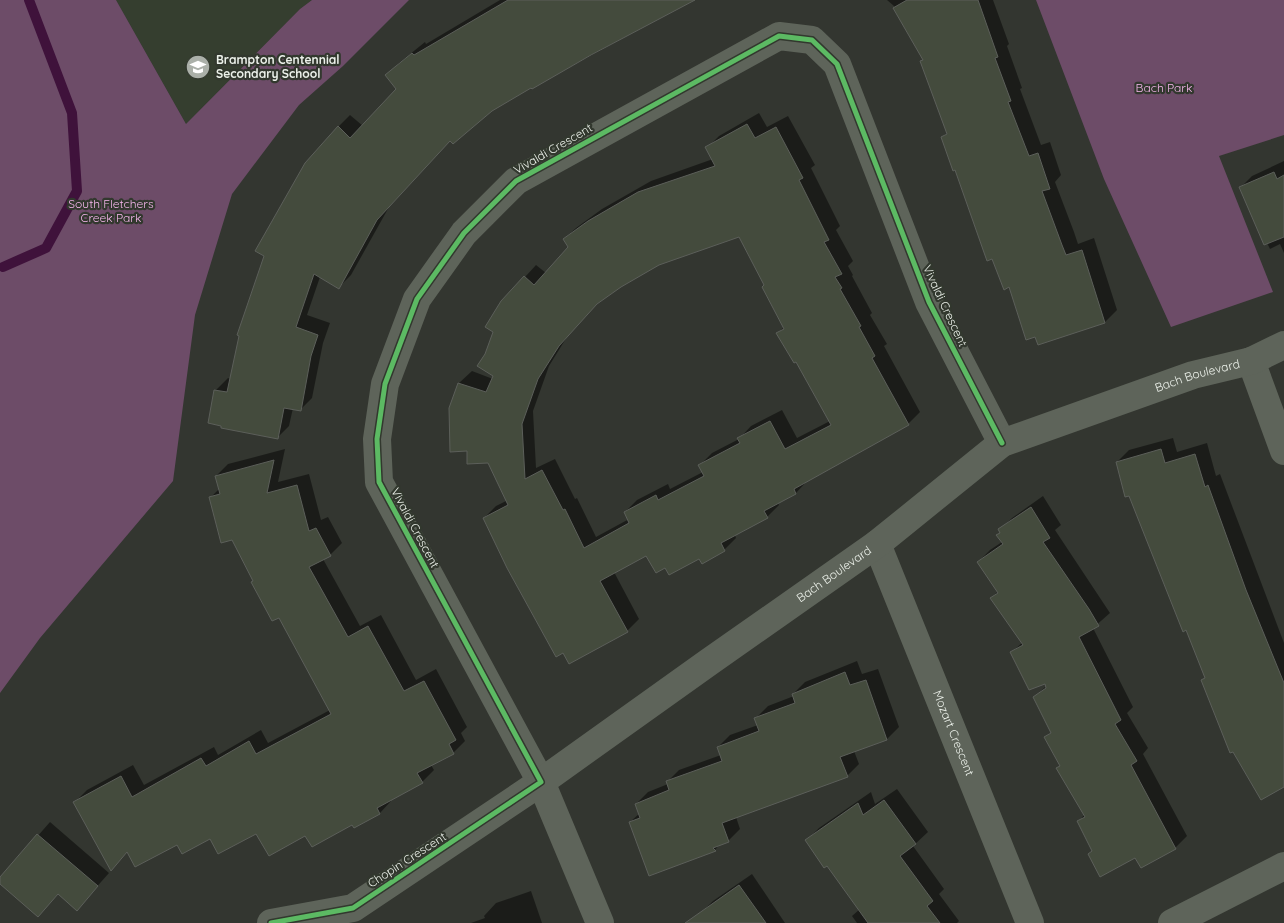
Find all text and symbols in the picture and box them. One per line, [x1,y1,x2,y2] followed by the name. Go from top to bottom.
[216,52,340,81] place label: Brampton Centennial Secondary School
[185,54,211,80] school or university icon: Brampton Centennial Secondary School
[1136,80,1192,95] park label: Bach Park
[511,120,595,177] street label: Vivaldi Crescent
[68,196,154,225] park label: South Fletchers Creek Park
[920,263,971,349] street label: Vivaldi Crescent
[1153,356,1241,395] street label: Bach Boulevard
[388,485,443,570] street label: Vivaldi Crescent
[793,542,874,605] street label: Bach Boulevard
[930,688,978,778] street label: Mozart Crescent
[365,829,449,891] street label: Chopin Crescent

